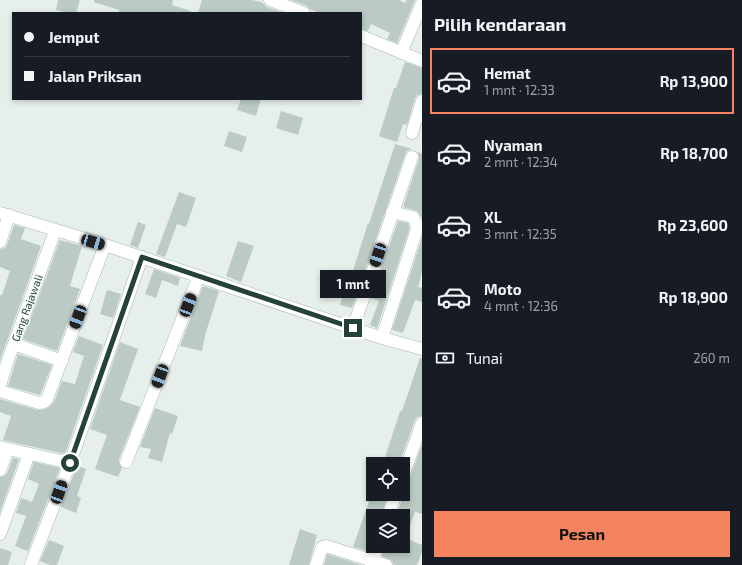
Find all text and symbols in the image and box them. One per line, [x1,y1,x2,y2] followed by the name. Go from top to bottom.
[434,13,566,35] text: Pilih kendaraan
[48,28,99,46] text: Jemput
[436,63,472,99] icon: car
[484,64,531,82] text: Hemat
[48,67,142,85] text: Jalan Priksan
[660,72,728,90] text: Rp 13,900
[484,82,555,98] text: 1 mnt · 12:33
[436,135,472,171] icon: car
[484,136,543,154] text: Nyaman
[660,144,728,162] text: Rp 18,700
[484,154,558,170] text: 2 mnt · 12:34
[436,207,472,243] icon: car
[484,208,502,226] text: XL
[657,216,728,234] text: Rp 23,600
[484,226,557,242] text: 3 mnt · 12:35
[80,233,106,251] car
[368,242,388,268] car
[320,270,386,298] callout: 1 mnt
[8,272,46,344] street label: Gang Rajawali
[336,276,370,292] text: 1 mnt
[436,279,472,315] icon: car
[484,280,522,298] text: Moto
[659,288,728,306] text: Rp 18,900
[178,292,198,318] car
[484,298,558,314] text: 4 mnt · 12:36
[68,304,88,330] car
[344,319,362,337] route end
[434,347,456,369] icon: cash
[466,349,503,367] text: Tunai
[693,350,730,366] text: 260 m
[150,363,170,389] car
[61,454,79,472] route start
[366,457,410,553] map controls
[366,457,410,501] button: locate
[49,479,69,505] car
[366,509,410,553] button: layers
[434,511,730,557] button: Pesan

